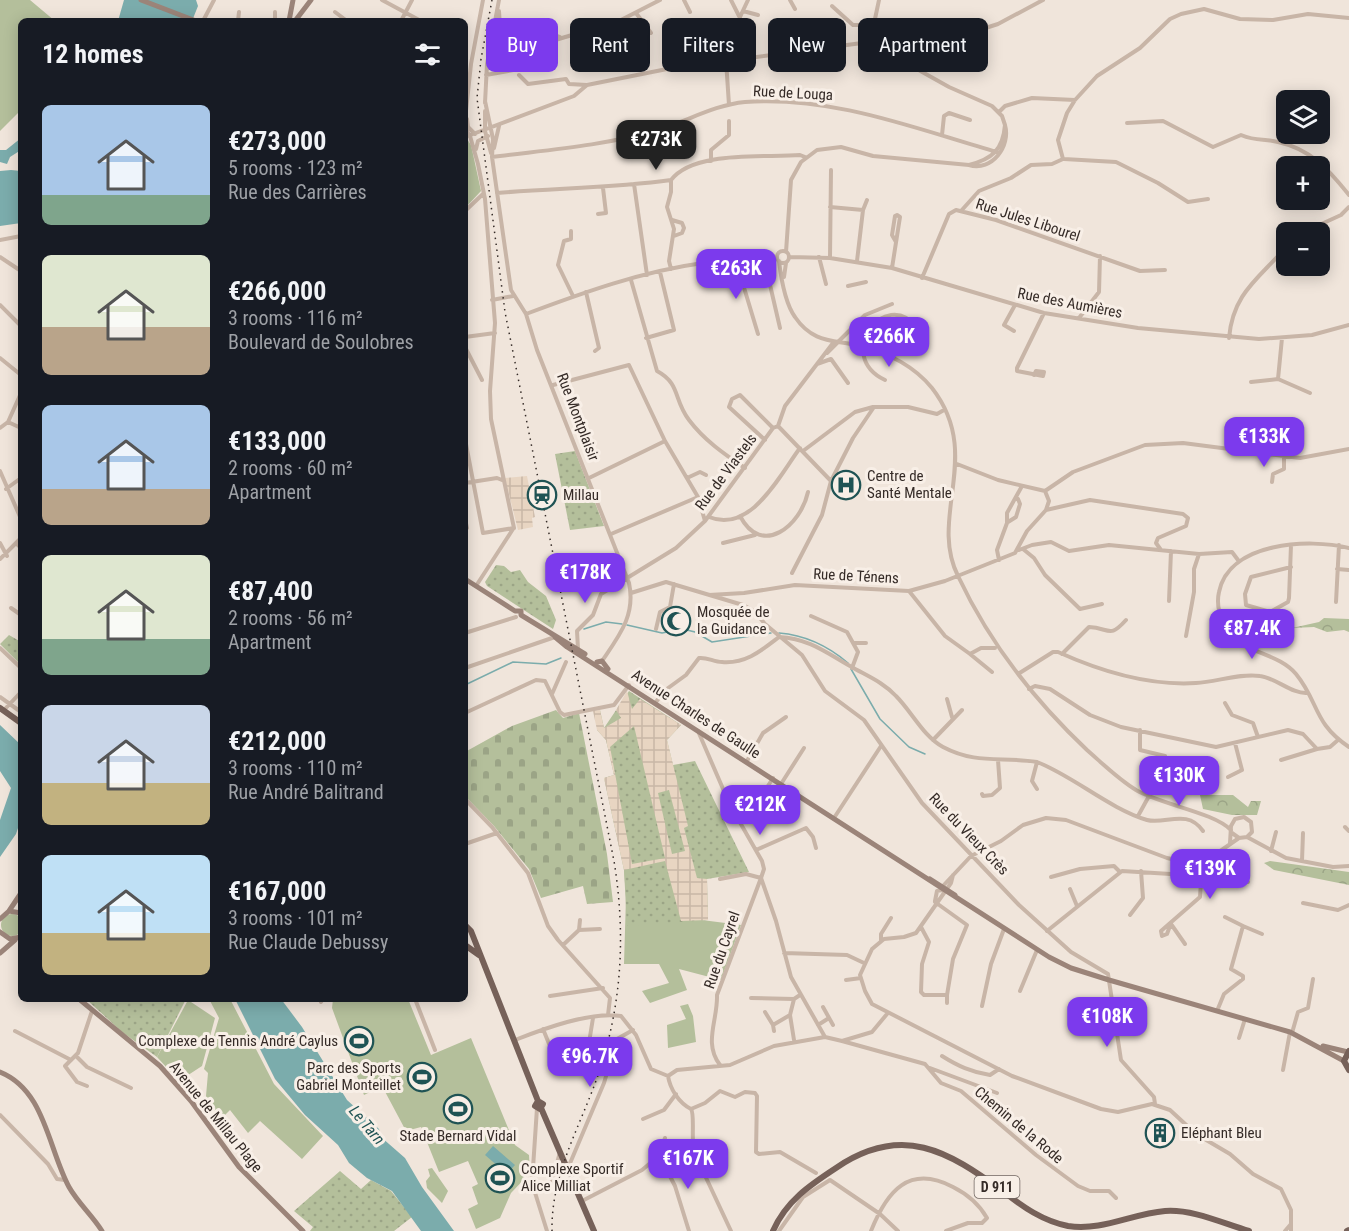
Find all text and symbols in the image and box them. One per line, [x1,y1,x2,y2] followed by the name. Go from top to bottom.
[486,18,558,72] chip: Buy
[570,18,650,72] chip: Rent
[662,18,756,72] chip: Filters
[768,18,846,72] chip: New
[858,18,988,72] chip: Apartment
[411,38,444,71] icon: filters
[42,39,144,69] text: 12 homes
[753,82,833,104] street label: Rue de Louga
[1276,90,1330,276] map controls
[1276,90,1330,144] button: layers
[614,120,698,171] pin: €273K
[228,126,326,156] text: €273,000
[630,127,682,151] text: €273K
[90,129,162,201] icon: home
[228,156,363,180] text: 5 rooms · 123 m²
[1276,156,1330,210] button: +
[228,180,367,204] text: Rue des Carrières
[974,195,1082,245] street label: Rue Jules Libourel
[1276,222,1330,276] button: −
[694,249,778,300] pin: €263K
[710,256,762,280] text: €263K
[228,276,326,306] text: €266,000
[90,279,162,351] icon: home
[1016,284,1124,322] street label: Rue des Aumières
[228,306,363,330] text: 3 rooms · 116 m²
[847,317,931,368] pin: €266K
[863,324,915,348] text: €266K
[228,330,414,354] text: Boulevard de Soulobres
[553,371,603,464] street label: Rue Montplaisir
[1222,417,1306,468] pin: €133K
[1238,424,1290,448] text: €133K
[228,426,326,456] text: €133,000
[90,429,162,501] icon: home
[691,430,761,514] street label: Rue de Viastels
[228,456,353,480] text: 2 rooms · 60 m²
[867,467,952,502] place label: Centre de Santé Mentale
[830,469,862,501] hospital icon: Centre de Santé Mentale
[526,479,558,511] station icon: Millau
[228,480,312,504] text: Apartment
[563,486,599,504] place label: Millau
[543,553,627,604] pin: €178K
[559,560,611,584] text: €178K
[813,565,899,587] street label: Rue de Ténens
[228,576,313,606] text: €87,400
[90,579,162,651] icon: home
[697,603,769,638] place label: Mosquée de la Guidance
[660,605,692,637] mosque icon: Mosquée de la Guidance
[228,606,353,630] text: 2 rooms · 56 m²
[1203,609,1301,660] pin: €87.4K
[1223,616,1281,640] text: €87.4K
[228,630,312,654] text: Apartment
[628,666,764,762] street label: Avenue Charles de Gaulle
[228,726,326,756] text: €212,000
[90,729,162,801] icon: home
[228,756,363,780] text: 3 rooms · 110 m²
[1137,756,1221,807] pin: €130K
[1153,763,1205,787] text: €130K
[228,780,384,804] text: Rue André Balitrand
[718,785,802,836] pin: €212K
[925,789,1013,879] street label: Rue du Vieux Crès
[734,792,786,816] text: €212K
[1168,849,1252,900] pin: €139K
[1184,856,1236,880] text: €139K
[228,876,326,906] text: €167,000
[90,879,162,951] icon: home
[228,906,363,930] text: 3 rooms · 101 m²
[700,909,744,991] street label: Rue du Cayrel
[228,930,388,954] text: Rue Claude Debussy
[1065,997,1149,1048] pin: €108K
[1081,1004,1133,1028] text: €108K
[343,1025,375,1057] sports icon: Complexe de Tennis André Caylus
[138,1032,338,1050] place label: Complexe de Tennis André Caylus
[541,1037,639,1088] pin: €96.7K
[561,1044,619,1068] text: €96.7K
[166,1058,266,1176] street label: Avenue de Millau Plage
[296,1059,401,1094] place label: Parc des Sports Gabriel Monteillet
[406,1061,438,1093] sports icon: Parc des Sports Gabriel Monteillet
[971,1083,1067,1167] street label: Chemin de la Rode
[442,1093,474,1125] sports icon: Stade Bernard Vidal
[345,1102,389,1148] water label: Le Tarn
[1144,1117,1176,1149] building icon: Eléphant Bleu
[1181,1124,1262,1142] place label: Eléphant Bleu
[400,1127,516,1145] place label: Stade Bernard Vidal
[646,1139,730,1190] pin: €167K
[662,1146,714,1170] text: €167K
[521,1160,624,1195] place label: Complexe Sportif Alice Milliat
[484,1162,516,1194] sports icon: Complexe Sportif Alice Milliat
[974,1176,1020,1198] road number: D 911

